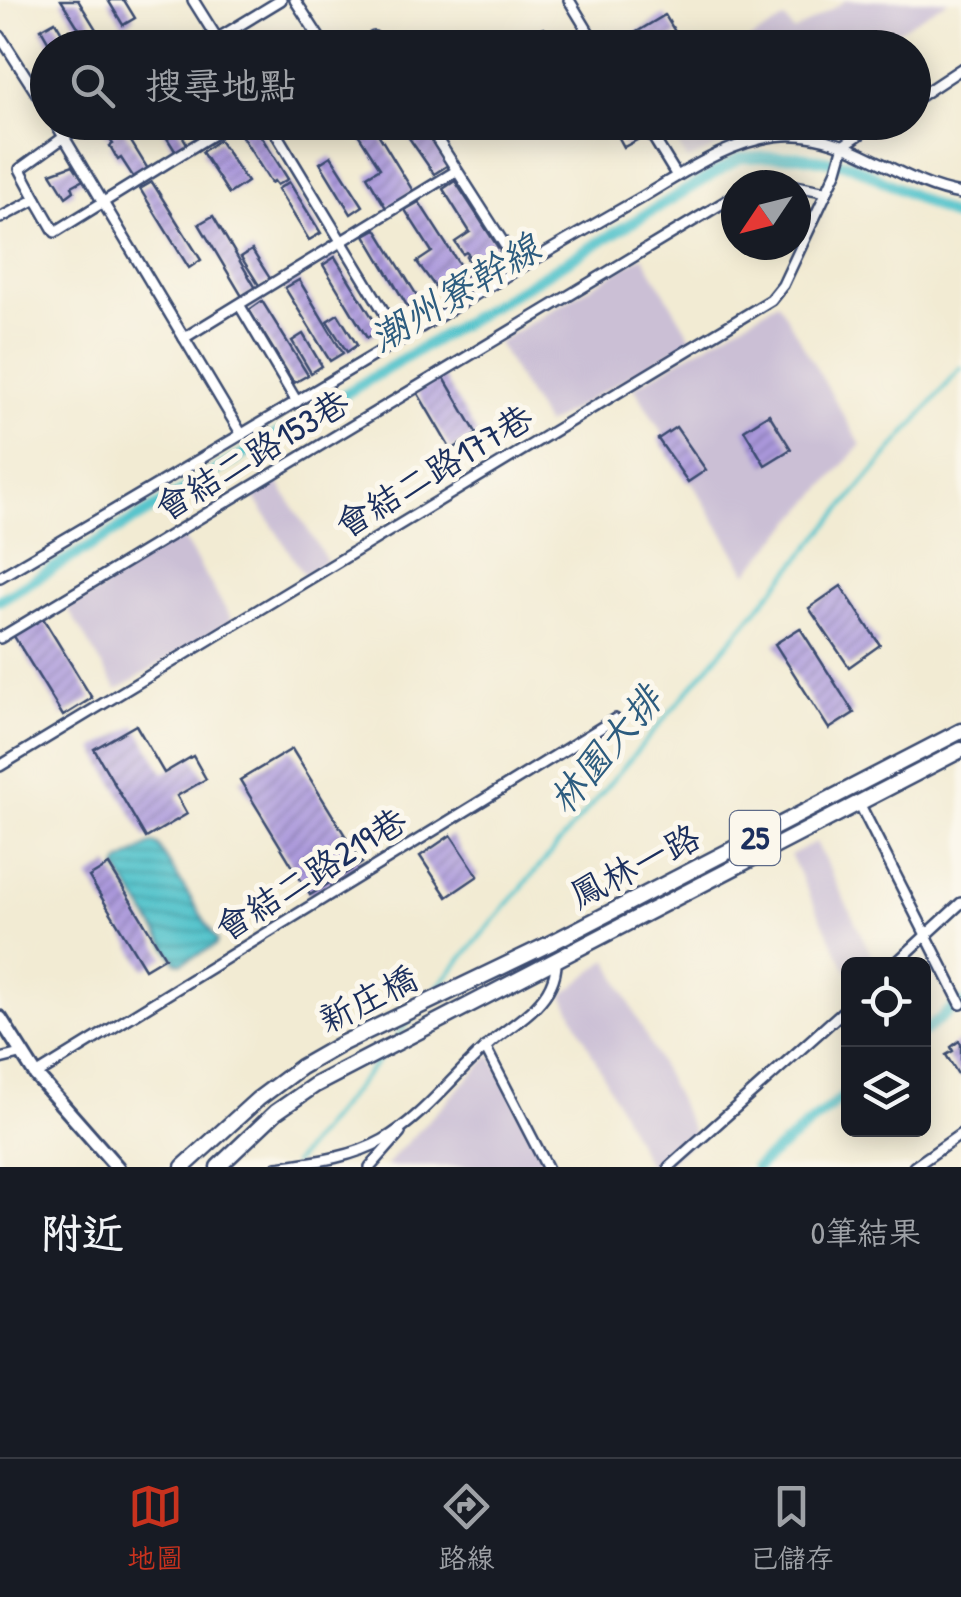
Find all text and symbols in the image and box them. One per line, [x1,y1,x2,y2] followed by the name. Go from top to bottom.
[30,30,931,140] search box
[65,58,120,113] icon: search
[145,59,297,111] text: 搜尋地點
[721,170,811,260] north arrow
[360,220,551,363] water label: 潮州寮幹線
[146,378,357,531] street label: 會結二路153巷
[326,393,541,548] street label: 會結二路177巷
[535,672,675,824] water label: 林園大排
[206,796,415,951] street label: 會結二路219巷
[730,811,780,865] road number: 25
[562,813,708,918] street label: 鳳林一路
[310,954,425,1043] street label: 新庄橋
[841,957,931,1137] map controls
[841,957,931,1047] button: locate
[841,1047,931,1137] button: layers
[40,1204,124,1261] text: 附近
[811,1211,921,1254] text: 0筆結果
[127,1479,184,1577] tab: 地圖
[438,1479,495,1577] tab: 路線
[749,1479,834,1577] tab: 已儲存

